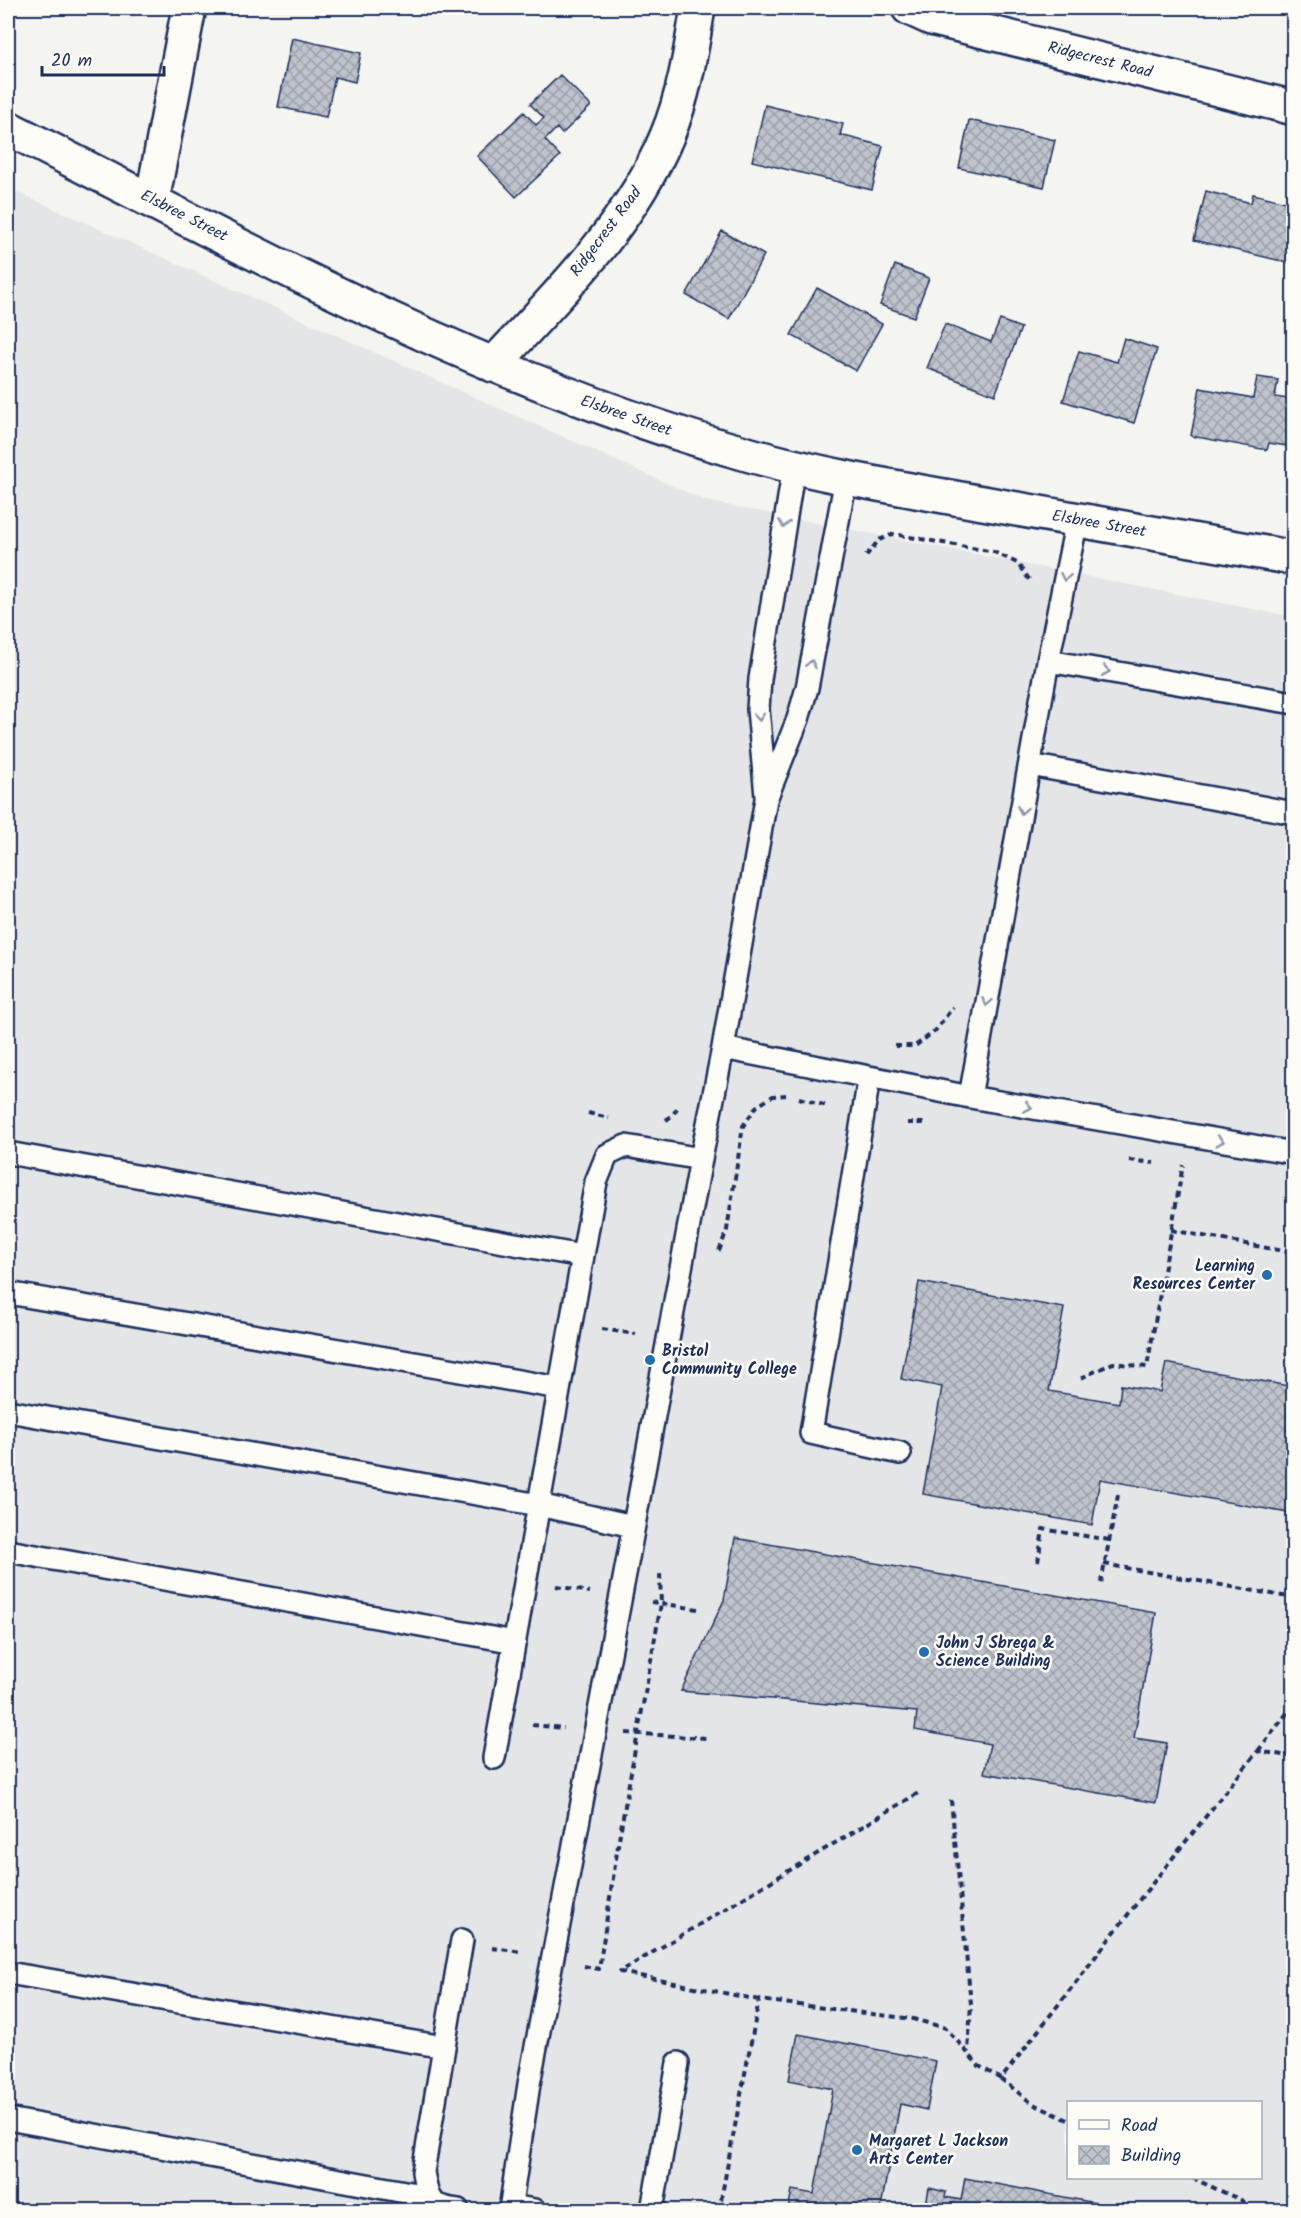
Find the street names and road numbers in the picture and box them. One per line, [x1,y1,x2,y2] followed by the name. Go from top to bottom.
[1045,35,1156,85] street label: Ridgecrest Road
[564,181,649,282] street label: Ridgecrest Road
[136,183,233,249] street label: Elsbree Street
[577,389,676,444] street label: Elsbree Street
[1050,503,1149,545] street label: Elsbree Street

